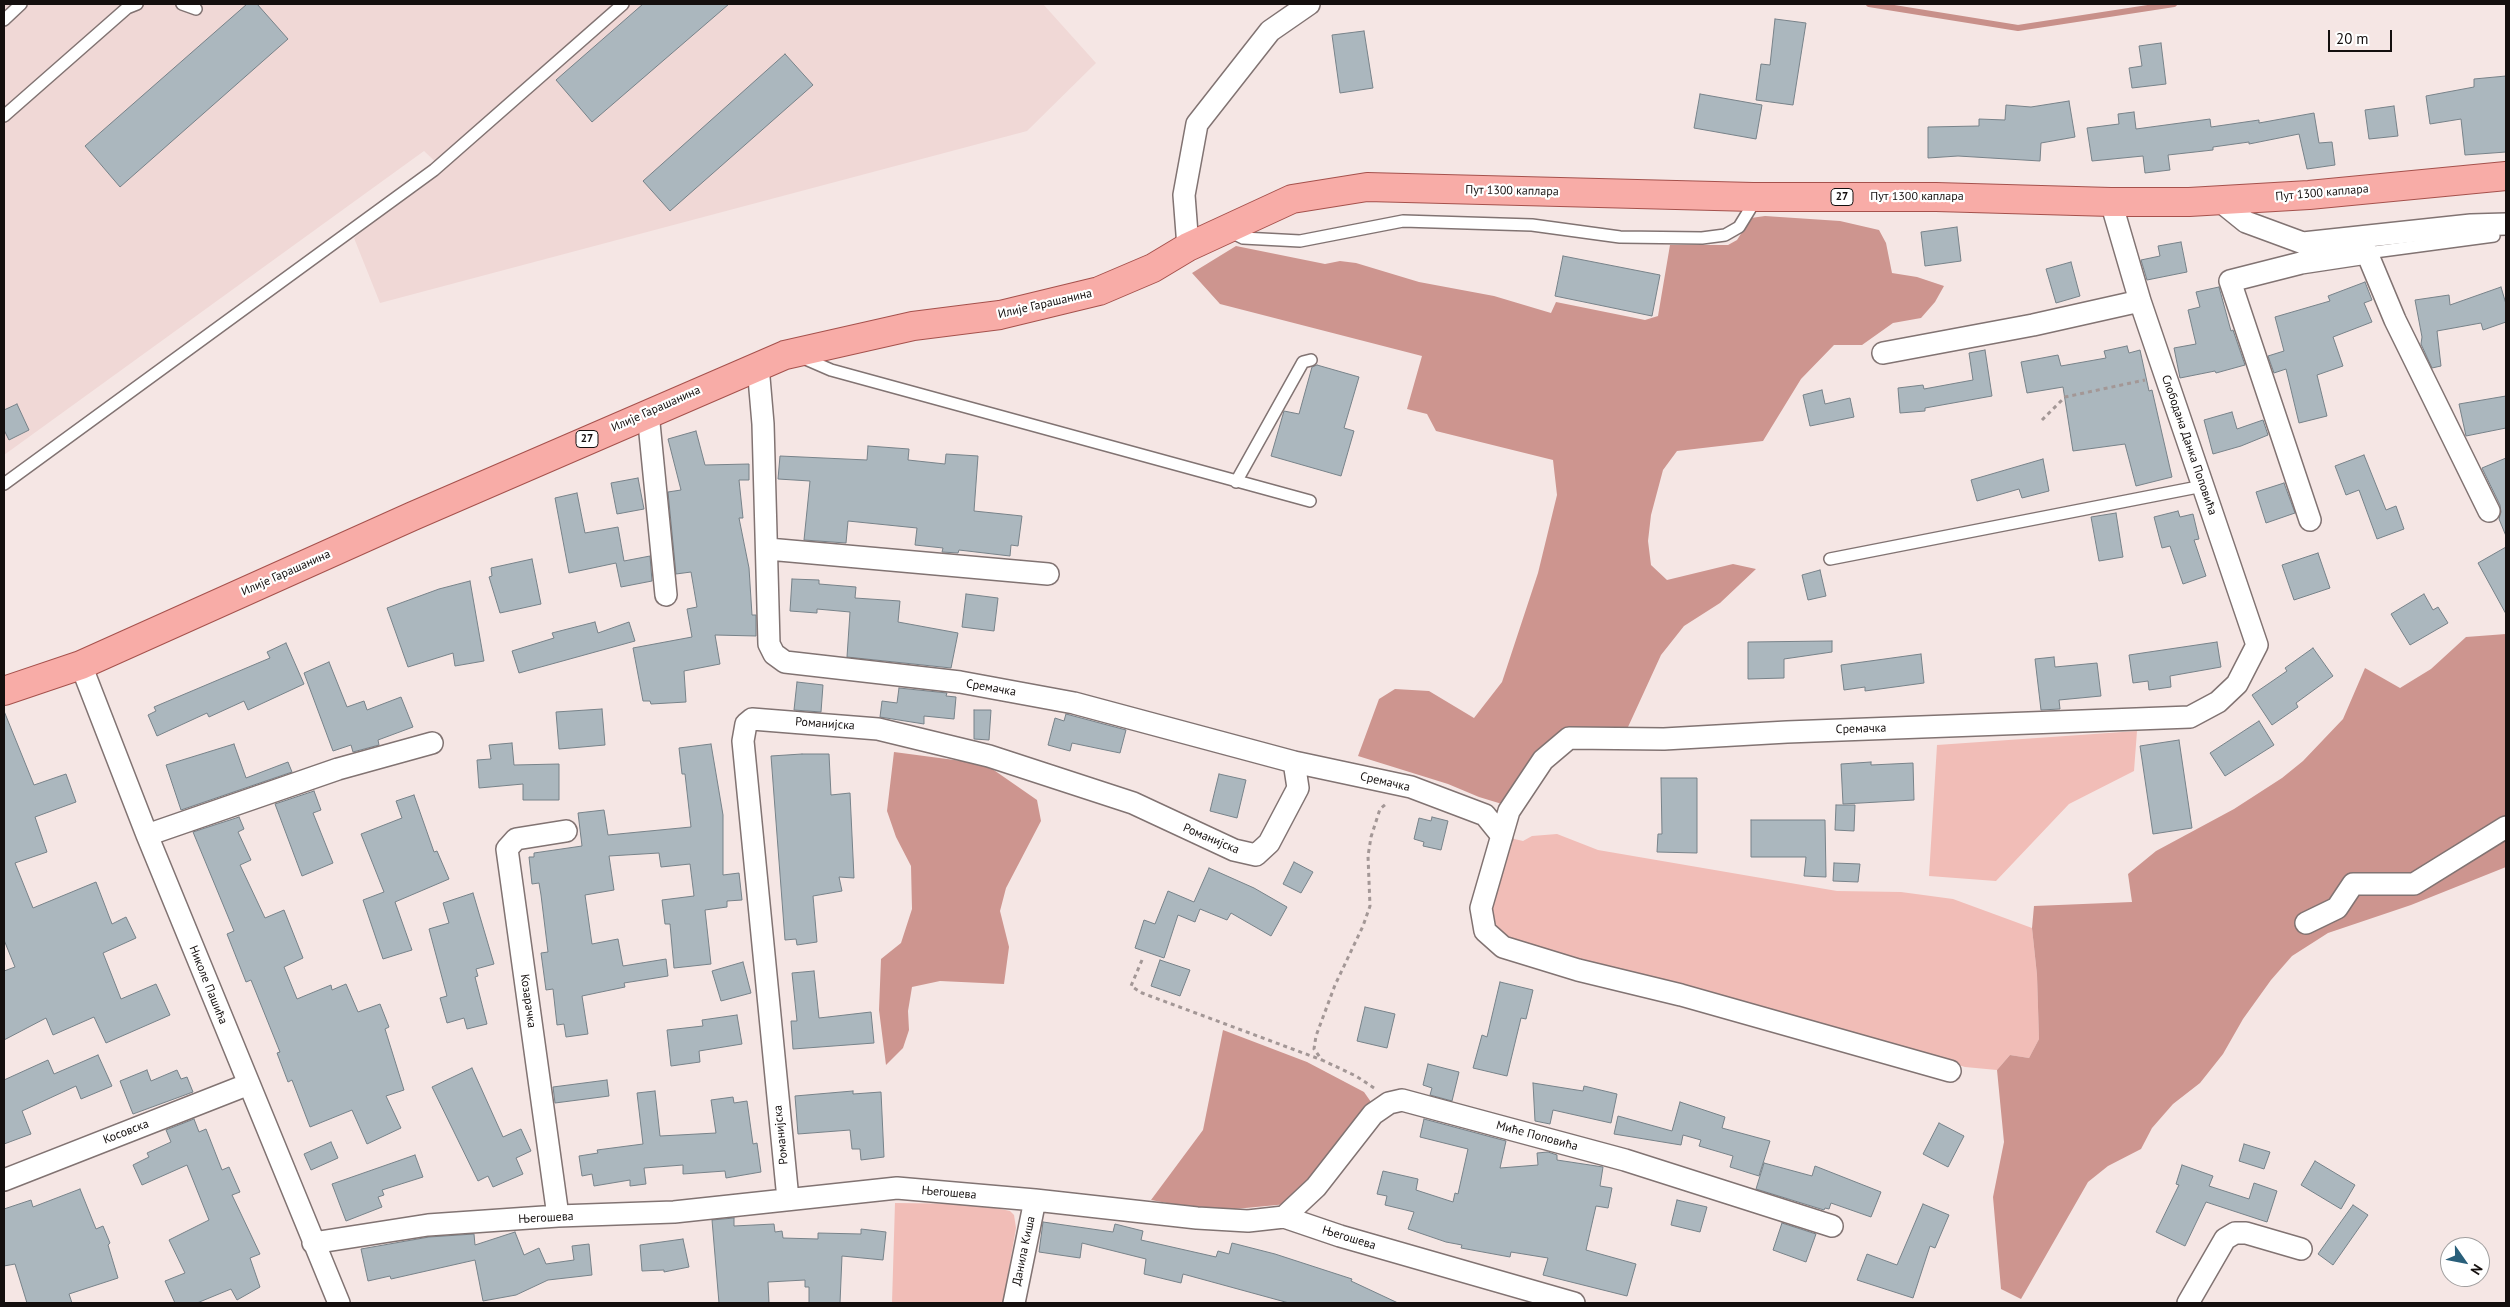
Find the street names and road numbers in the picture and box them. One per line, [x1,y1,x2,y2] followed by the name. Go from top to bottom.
[2275,182,2369,204] street label: Пут 1300 каплара
[1465,183,1559,199] street label: Пут 1300 каплара
[1831,188,1853,206] road number: 27
[1870,190,1964,204] street label: Пут 1300 каплара
[997,286,1093,322] street label: Илије Гарашанина
[2158,373,2220,517] street label: Слободана Данка Поповића
[609,383,703,435] street label: Илије Гарашанина
[576,430,598,448] road number: 27
[239,547,333,599] street label: Илије Гарашанина
[965,677,1017,699] street label: Сремачка
[795,715,855,733] street label: Романијска
[1835,721,1887,737] street label: Сремачка
[1359,769,1411,795] street label: Сремачка
[1181,821,1241,857] street label: Романијска
[186,944,230,1026] street label: Николе Пашића
[517,973,539,1029] street label: Козарачка
[771,1105,791,1165] street label: Романијска
[101,1117,151,1147] street label: Косовска
[1494,1118,1580,1154] street label: Миће Поповића
[921,1183,977,1203] street label: Његошева
[518,1209,574,1227] street label: Његошева
[1010,1215,1038,1287] street label: Данила Киша
[1320,1223,1378,1253] street label: Његошева

